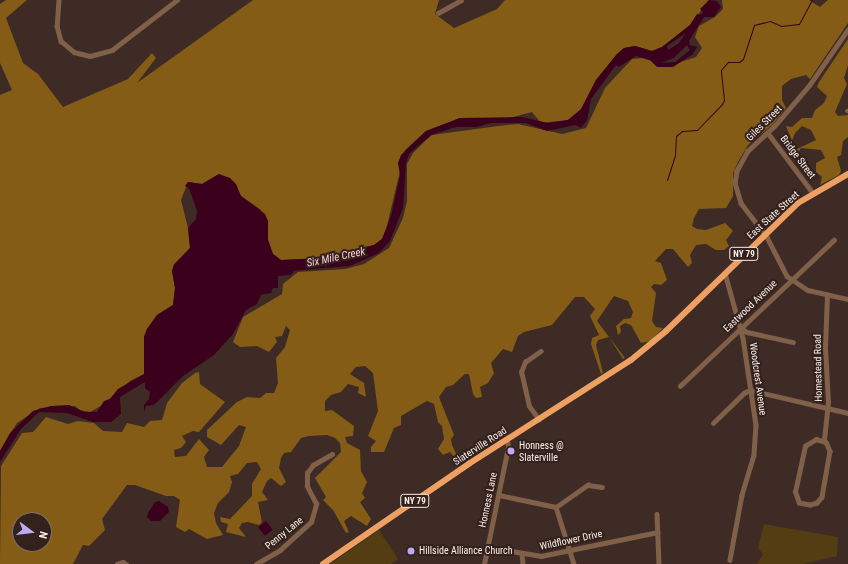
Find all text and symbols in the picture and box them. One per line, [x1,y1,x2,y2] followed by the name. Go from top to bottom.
[744,103,784,143] street label: Giles Street
[778,133,818,181] street label: Bridge Street
[745,188,801,242] street label: East State Street
[305,245,367,271] water label: Six Mile Creek
[729,247,759,261] road number: NY 79
[721,277,779,335] street label: Eastwood Avenue
[811,334,825,402] street label: Homestead Road
[747,342,769,416] street label: Woodcrest Avenue
[451,424,509,468] street label: Slaterville Road
[519,439,564,462] place label: Honness @ Slaterville
[506,446,516,456] marker: Honness @ Slaterville
[476,471,500,529] street label: Honness Lane
[400,494,430,508] road number: NY 79
[12,512,52,552] north arrow
[263,514,305,552] street label: Penny Lane
[539,528,603,552] street label: Wildflower Drive
[36,530,50,540] text: N
[419,545,513,557] place label: Hillside Alliance Church
[406,546,416,556] marker: Hillside Alliance Church

